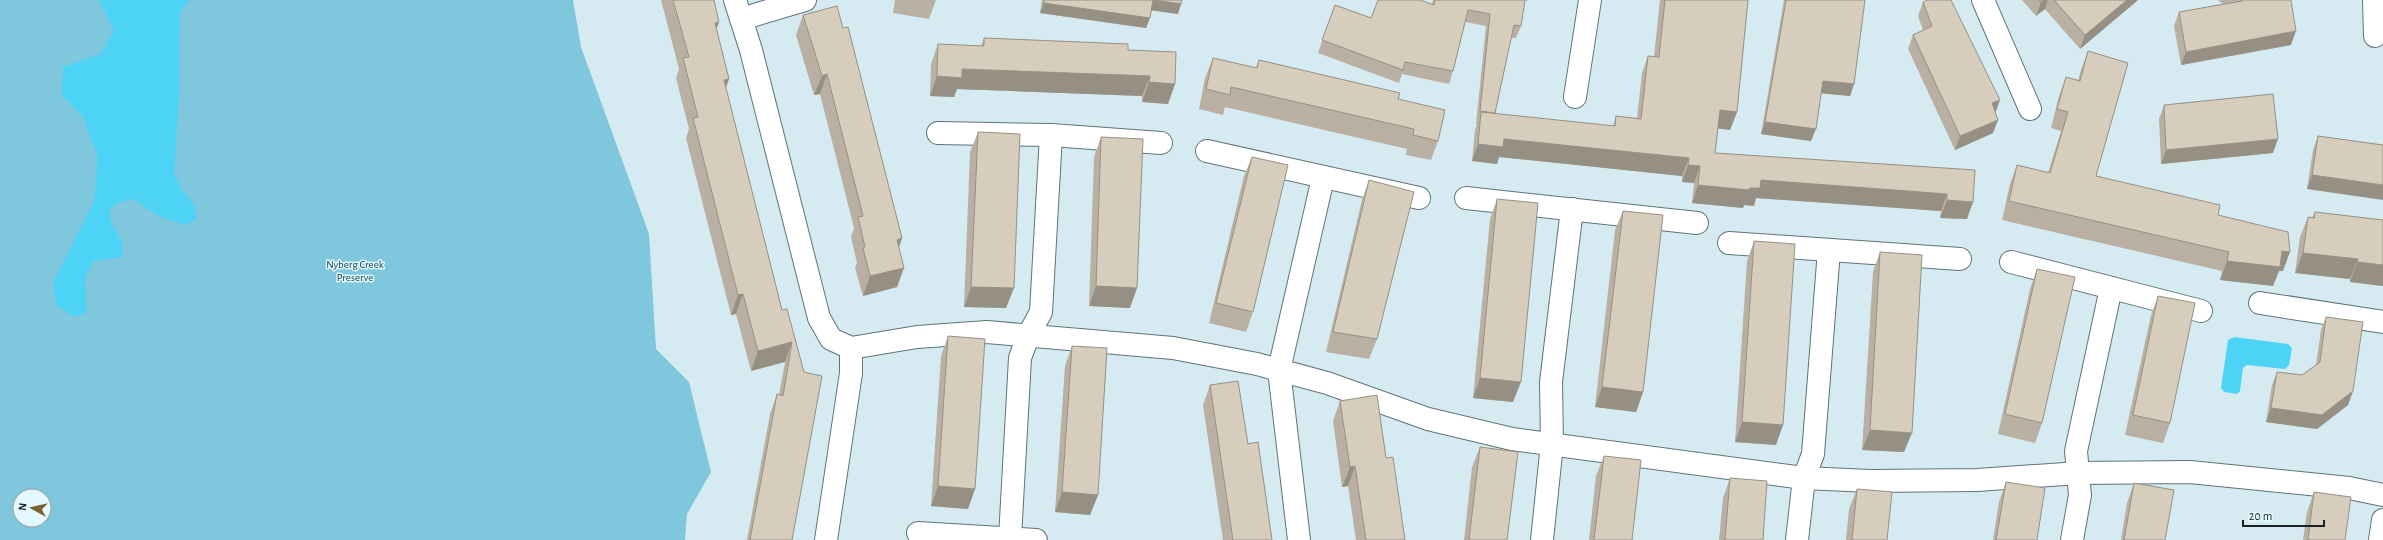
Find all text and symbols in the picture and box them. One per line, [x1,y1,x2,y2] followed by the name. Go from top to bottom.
[326,259,384,283] park label: Nyberg Creek Preserve
[12,488,52,528] north arrow
[17,502,29,511] text: N
[2243,502,2324,528] scale bar
[2249,510,2272,522] text: 20 m

